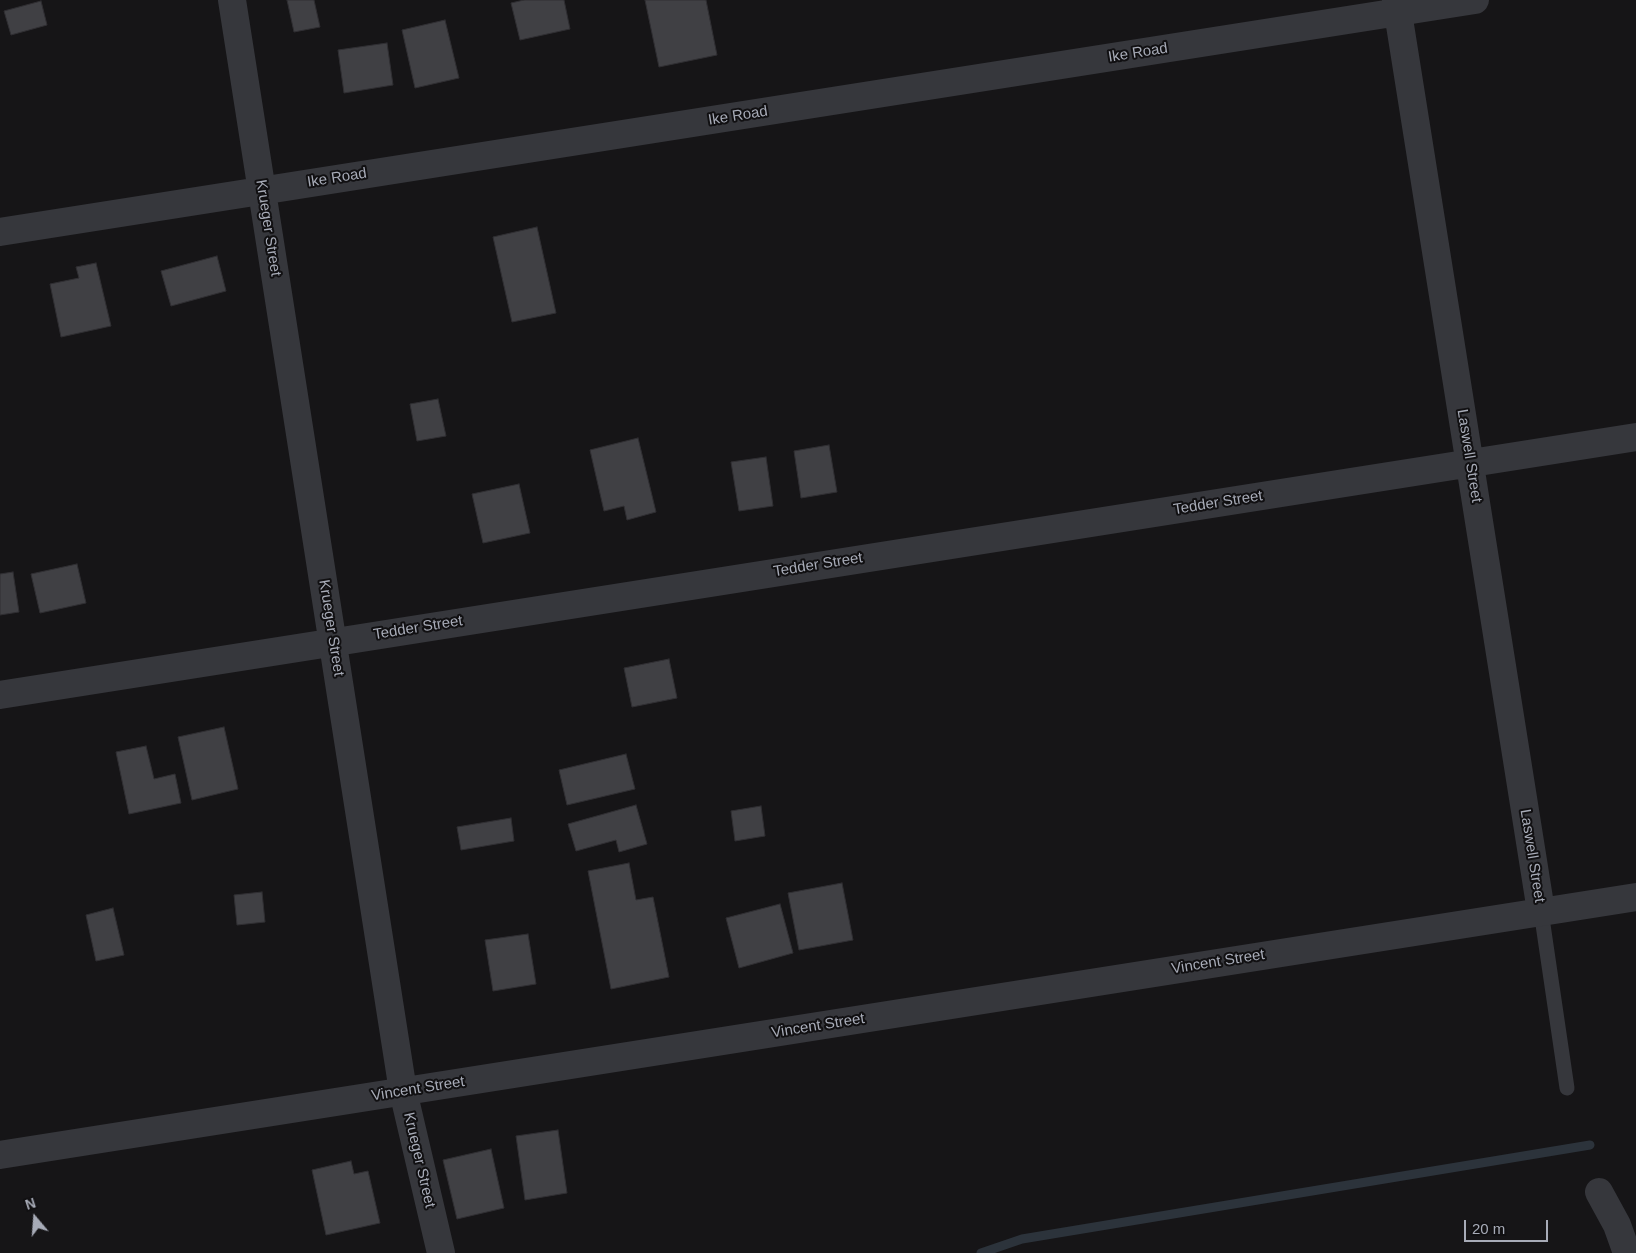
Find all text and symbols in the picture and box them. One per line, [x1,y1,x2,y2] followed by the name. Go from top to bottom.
[1107,39,1169,67] street label: Ike Road
[707,102,769,130] street label: Ike Road
[306,164,368,192] street label: Ike Road
[251,178,285,278] street label: Krueger Street
[1453,408,1485,504] street label: Laswell Street
[1172,487,1264,519] street label: Tedder Street
[772,549,864,581] street label: Tedder Street
[314,578,348,678] street label: Krueger Street
[372,612,464,644] street label: Tedder Street
[1516,808,1548,904] street label: Laswell Street
[1170,946,1266,978] street label: Vincent Street
[770,1010,866,1042] street label: Vincent Street
[370,1073,466,1105] street label: Vincent Street
[399,1110,439,1210] street label: Krueger Street
[10,1193,60,1243] north arrow
[23,1195,38,1213] text: N
[1466,1210,1550,1242] scale bar
[1472,1220,1505,1237] text: 20 m

